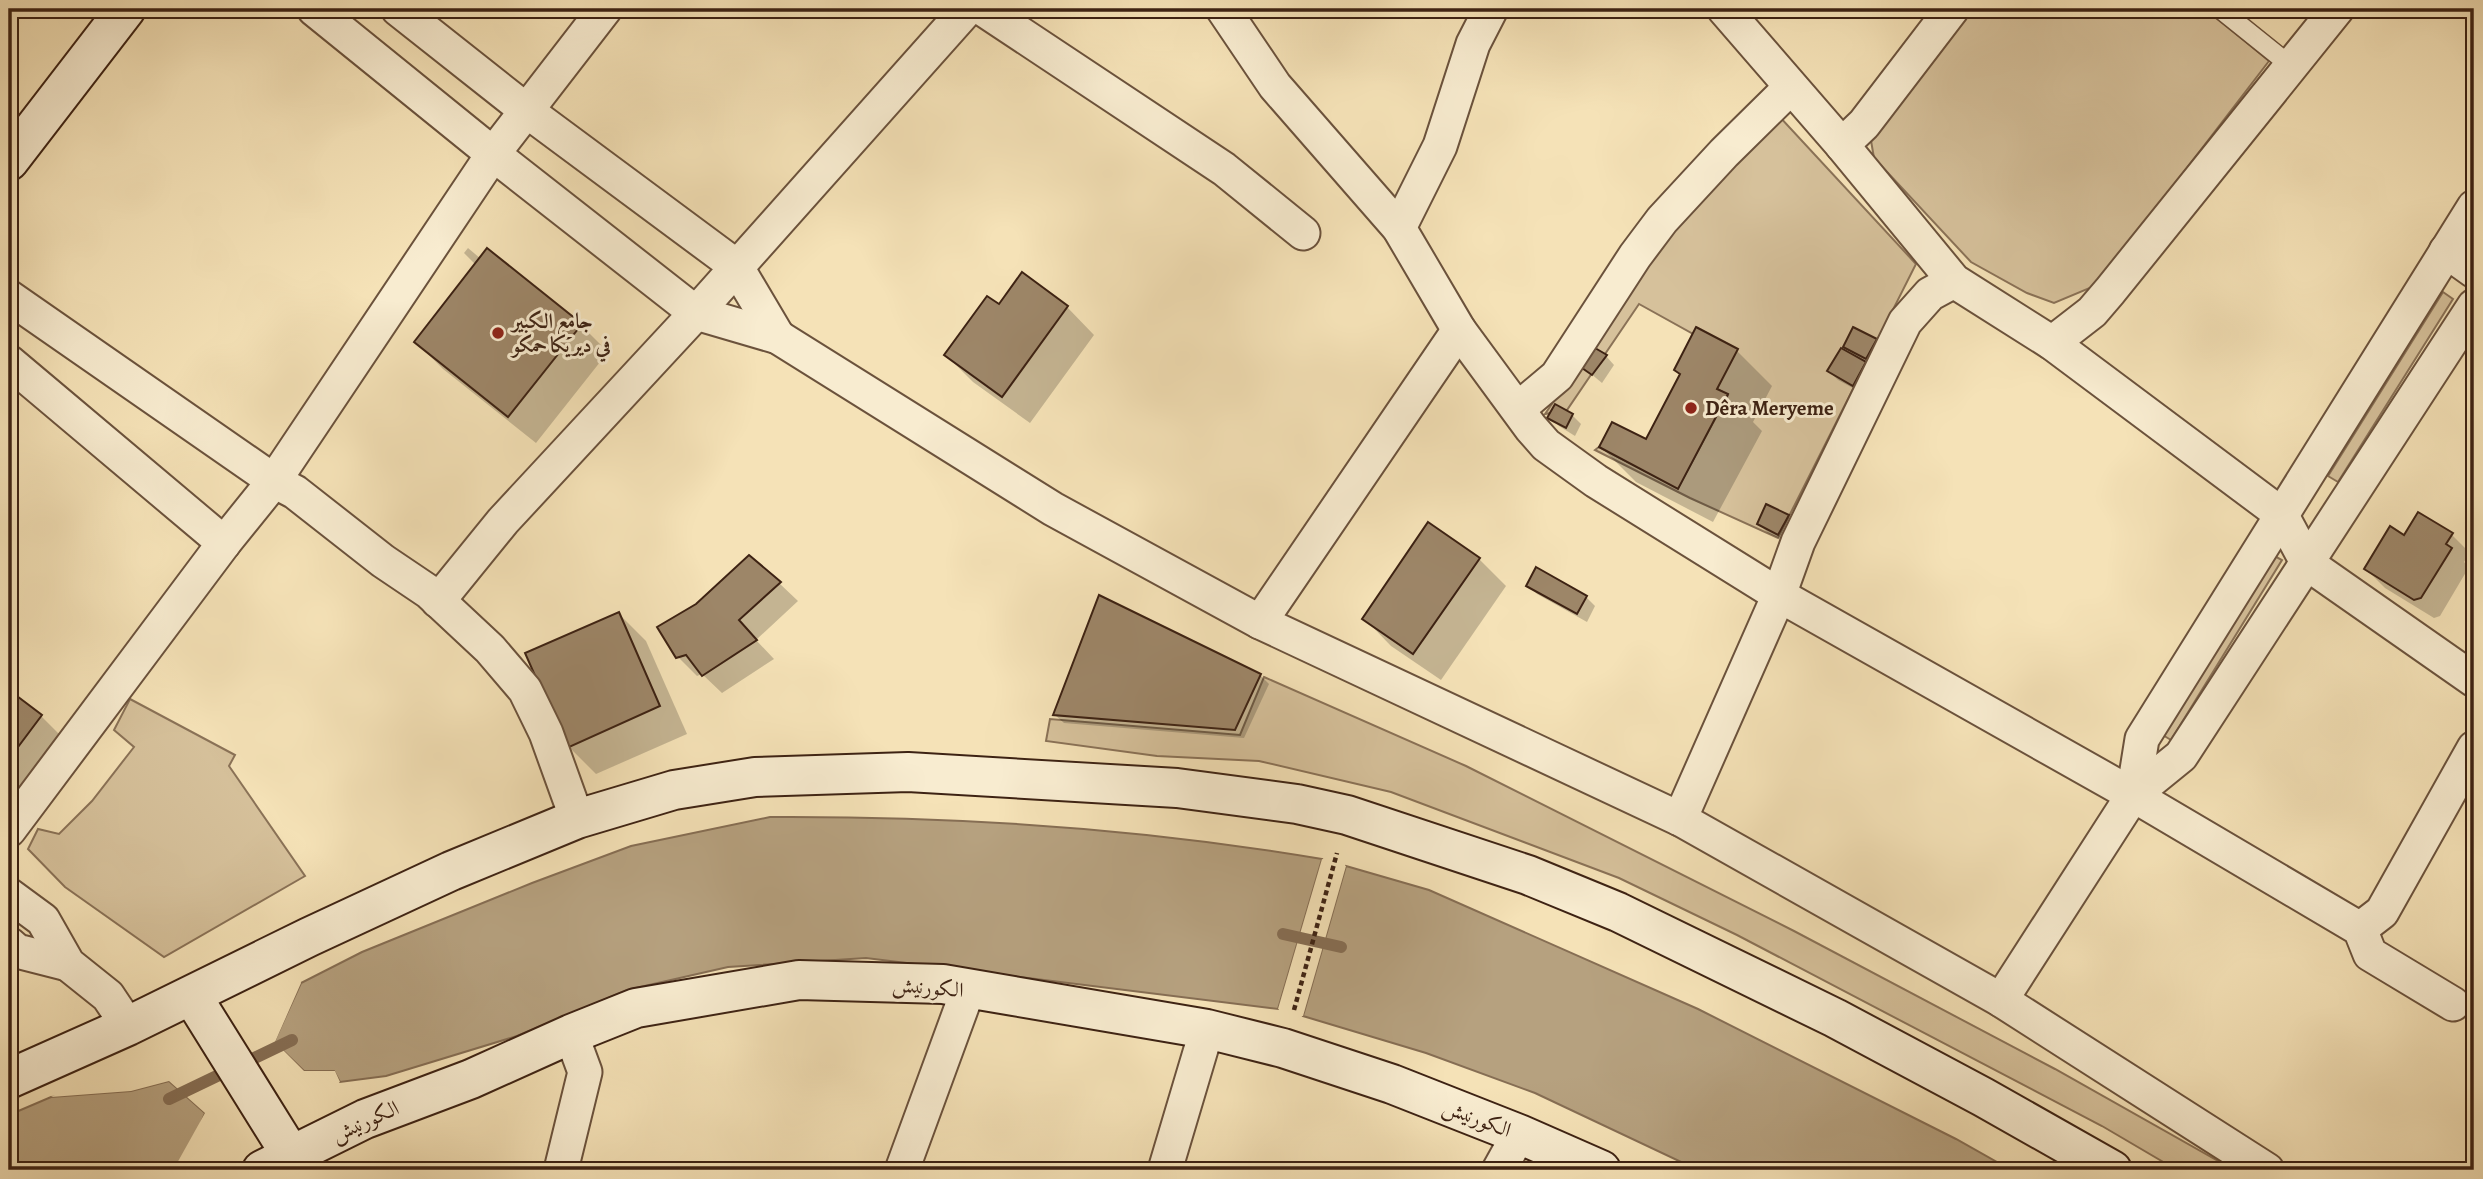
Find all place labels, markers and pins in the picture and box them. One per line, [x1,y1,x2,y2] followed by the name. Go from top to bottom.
[510,307,610,363] place label: جامع الكبير في ديريكا حمكو
[490,325,506,341] marker: جامع الكبير في ديريكا حمكو
[1705,394,1834,422] place label: Dêra Meryeme
[1683,400,1699,416] marker: Dêra Meryeme

